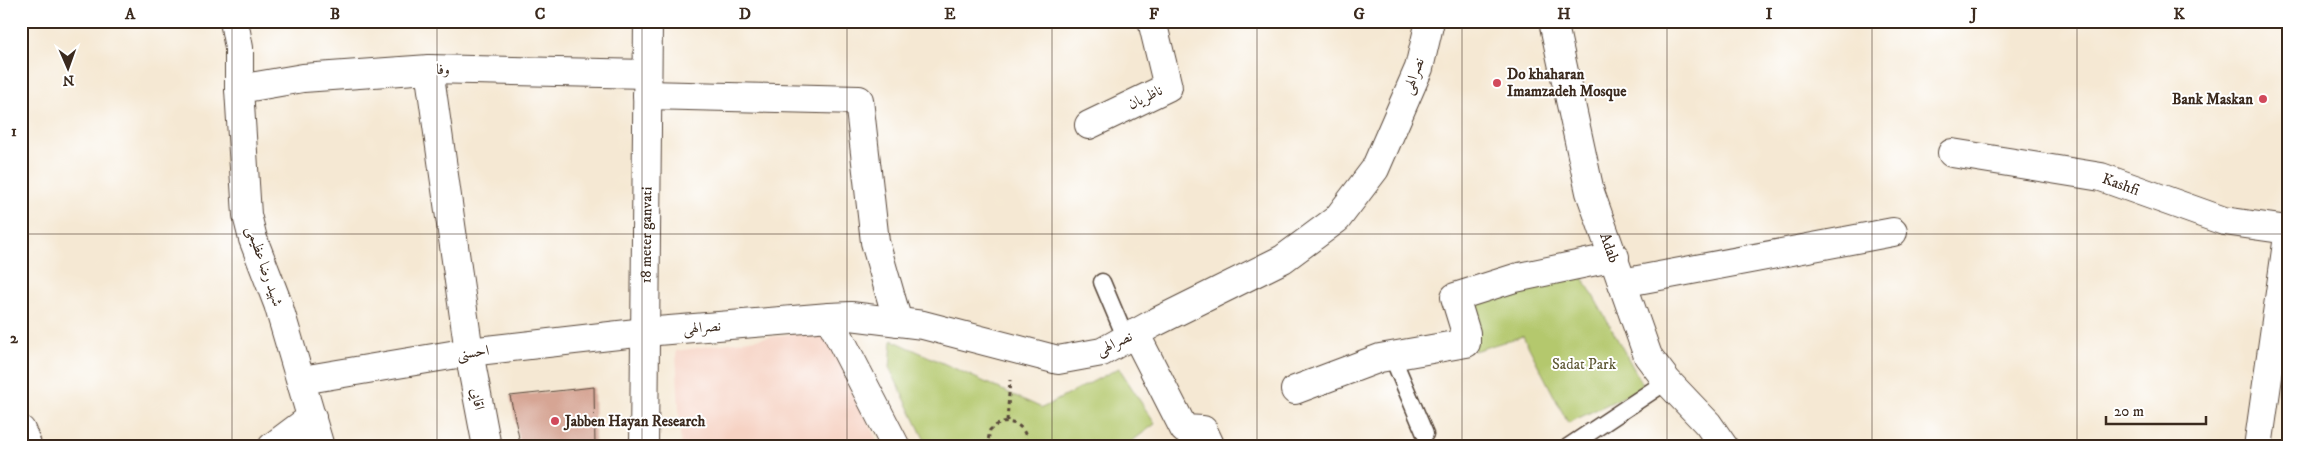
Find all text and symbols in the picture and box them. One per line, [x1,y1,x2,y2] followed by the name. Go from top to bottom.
[124,4,136,24] text: A
[330,4,340,24] text: B
[535,4,545,24] text: C
[739,4,751,24] text: D
[944,4,956,24] text: E
[1149,4,1159,24] text: F
[1353,4,1365,24] text: G
[1557,4,1571,24] text: H
[1766,4,1773,24] text: I
[1969,4,1978,24] text: J
[2173,4,2185,24] text: K
[42,42,92,92] north arrow
[1398,55,1430,98] street label: نصرالهی
[436,60,450,79] street label: وفا
[1507,65,1627,102] place label: Do khaharan Imamzadeh Mosque
[62,71,74,89] text: N
[1491,77,1503,89] marker: Do khaharan Imamzadeh Mosque
[1125,81,1166,114] street label: ناظریان
[2172,90,2253,109] place label: Bank Maskan
[2257,93,2269,105] marker: Bank Maskan
[11,121,17,141] text: 1
[2099,169,2142,200] street label: Kashfi
[637,186,656,283] street label: 18 meter ganvati
[241,223,287,309] street label: شهید رضا عظیمی
[1595,230,1623,265] street label: Adab
[682,316,722,340] street label: نصرالهی
[1093,327,1136,361] street label: نصرالهی
[10,328,19,348] text: 2
[456,341,491,365] street label: احسنی
[1552,355,1617,374] park label: Sadat Park
[466,386,489,412] street label: اقایی
[2106,393,2206,425] scale bar
[2114,402,2144,421] text: 20 m
[563,412,705,431] place label: Jabben Hayan Research
[549,415,561,427] marker: Jabben Hayan Research

